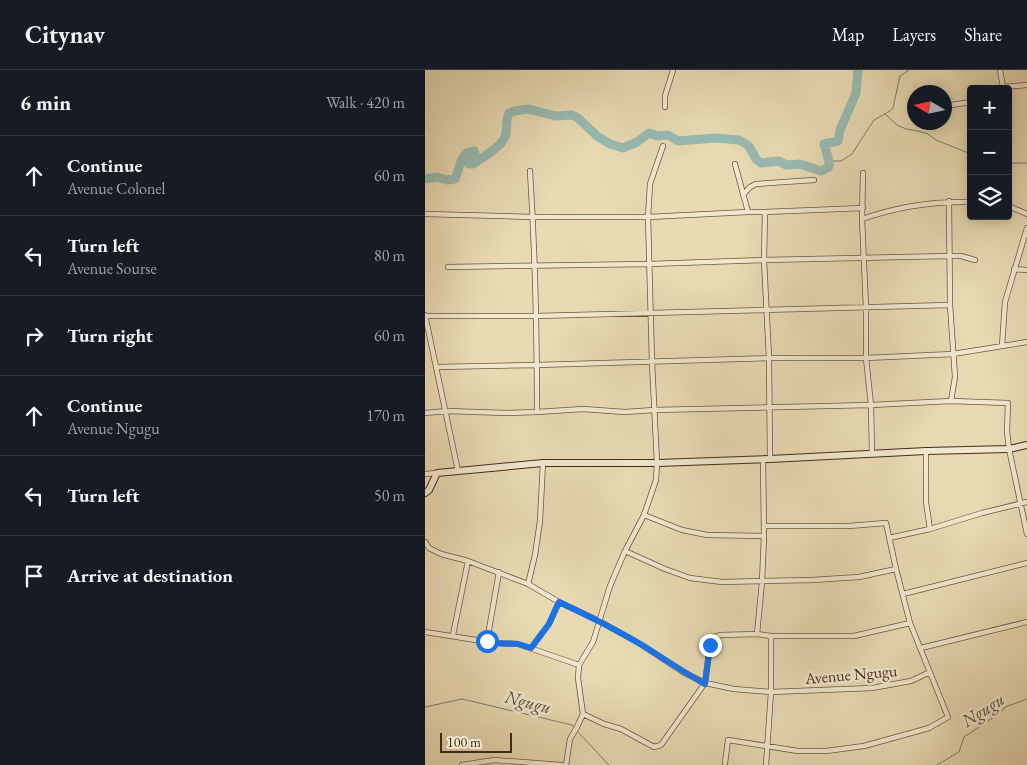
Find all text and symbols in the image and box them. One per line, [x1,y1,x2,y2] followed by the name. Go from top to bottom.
[25,19,105,50] text: Citynav
[832,23,864,46] text: Map
[892,23,936,46] text: Layers
[964,23,1002,46] text: Share
[907,85,952,130] north arrow
[967,85,1012,220] map controls
[967,85,1012,130] button: +
[20,89,71,116] text: 6 min
[326,92,405,113] text: Walk · 420 m
[967,130,1012,175] button: −
[67,153,142,178] text: Continue
[20,162,48,190] icon: ahead
[374,165,405,186] text: 60 m
[967,175,1012,220] button: layers
[67,178,165,199] text: Avenue Colonel
[67,233,139,258] text: Turn left
[20,242,48,270] icon: left
[374,245,405,266] text: 80 m
[67,258,157,279] text: Avenue Sourse
[20,322,48,350] icon: right
[67,323,153,348] text: Turn right
[374,325,405,346] text: 60 m
[67,393,142,418] text: Continue
[20,402,48,430] icon: ahead
[366,405,405,426] text: 170 m
[67,418,160,439] text: Avenue Ngugu
[20,482,48,510] icon: left
[67,483,139,508] text: Turn left
[374,485,405,506] text: 50 m
[20,562,48,590] icon: arrive
[67,563,233,588] text: Arrive at destination
[476,630,499,653] route start
[699,634,722,657] route end
[803,660,899,689] street label: Avenue Ngugu
[501,684,554,719] water label: Ngugu
[956,687,1009,733] water label: Ngugu
[440,730,513,753] scale bar
[447,733,481,751] text: 100 m

